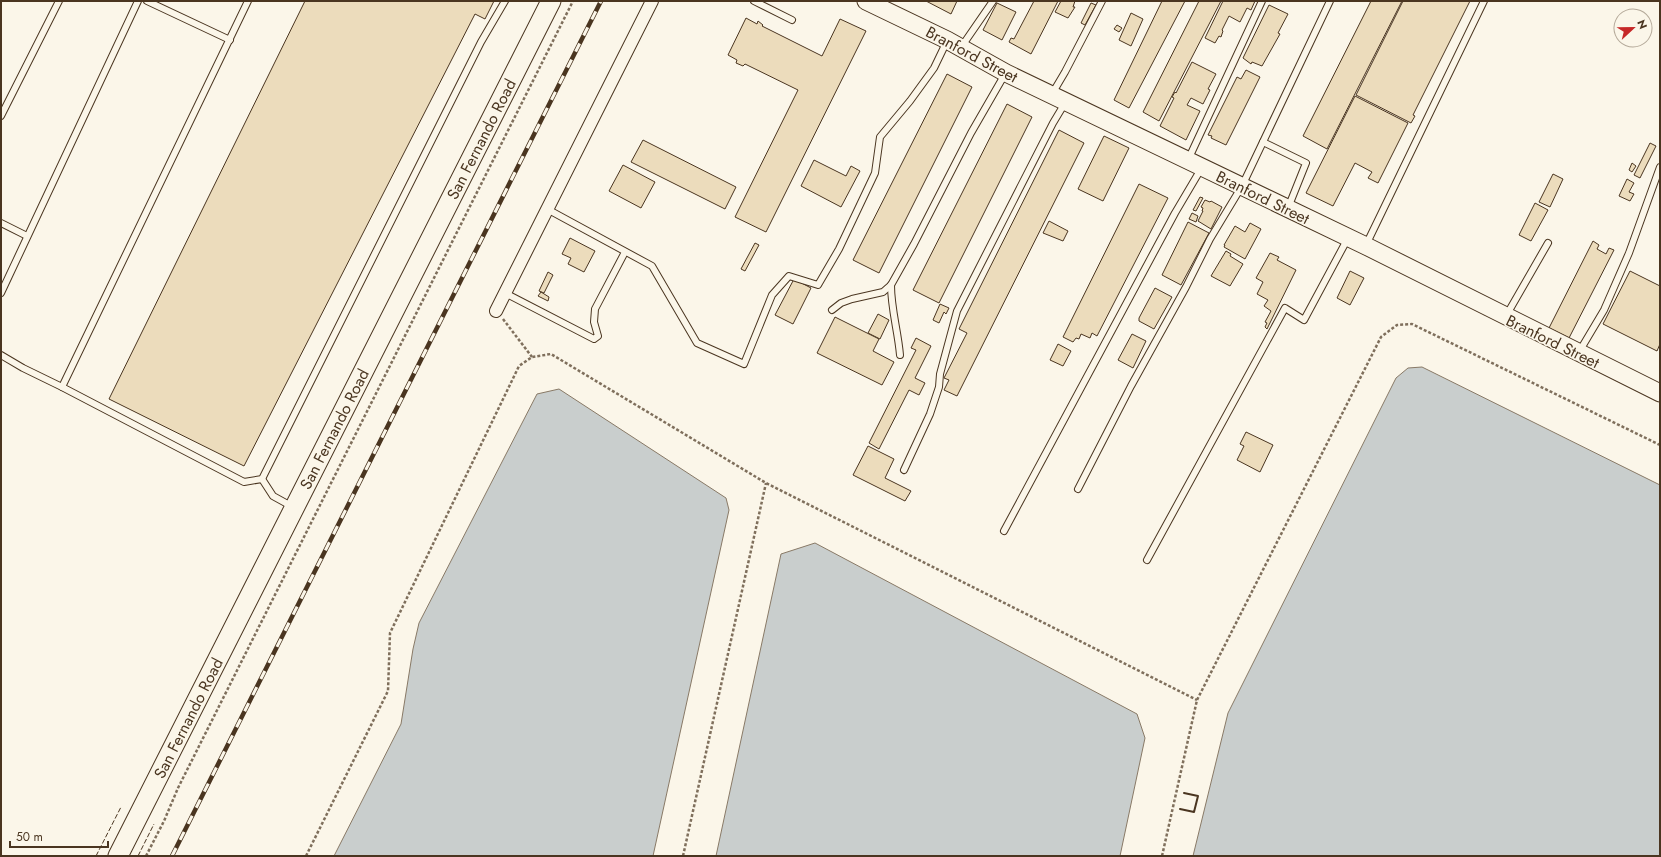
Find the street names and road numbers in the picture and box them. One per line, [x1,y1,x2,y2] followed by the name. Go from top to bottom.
[922,20,1022,88] street label: Branford Street
[441,75,522,204] street label: San Fernando Road
[1212,165,1314,230] street label: Branford Street
[1502,309,1604,374] street label: Branford Street
[294,365,375,494] street label: San Fernando Road
[148,654,229,783] street label: San Fernando Road

